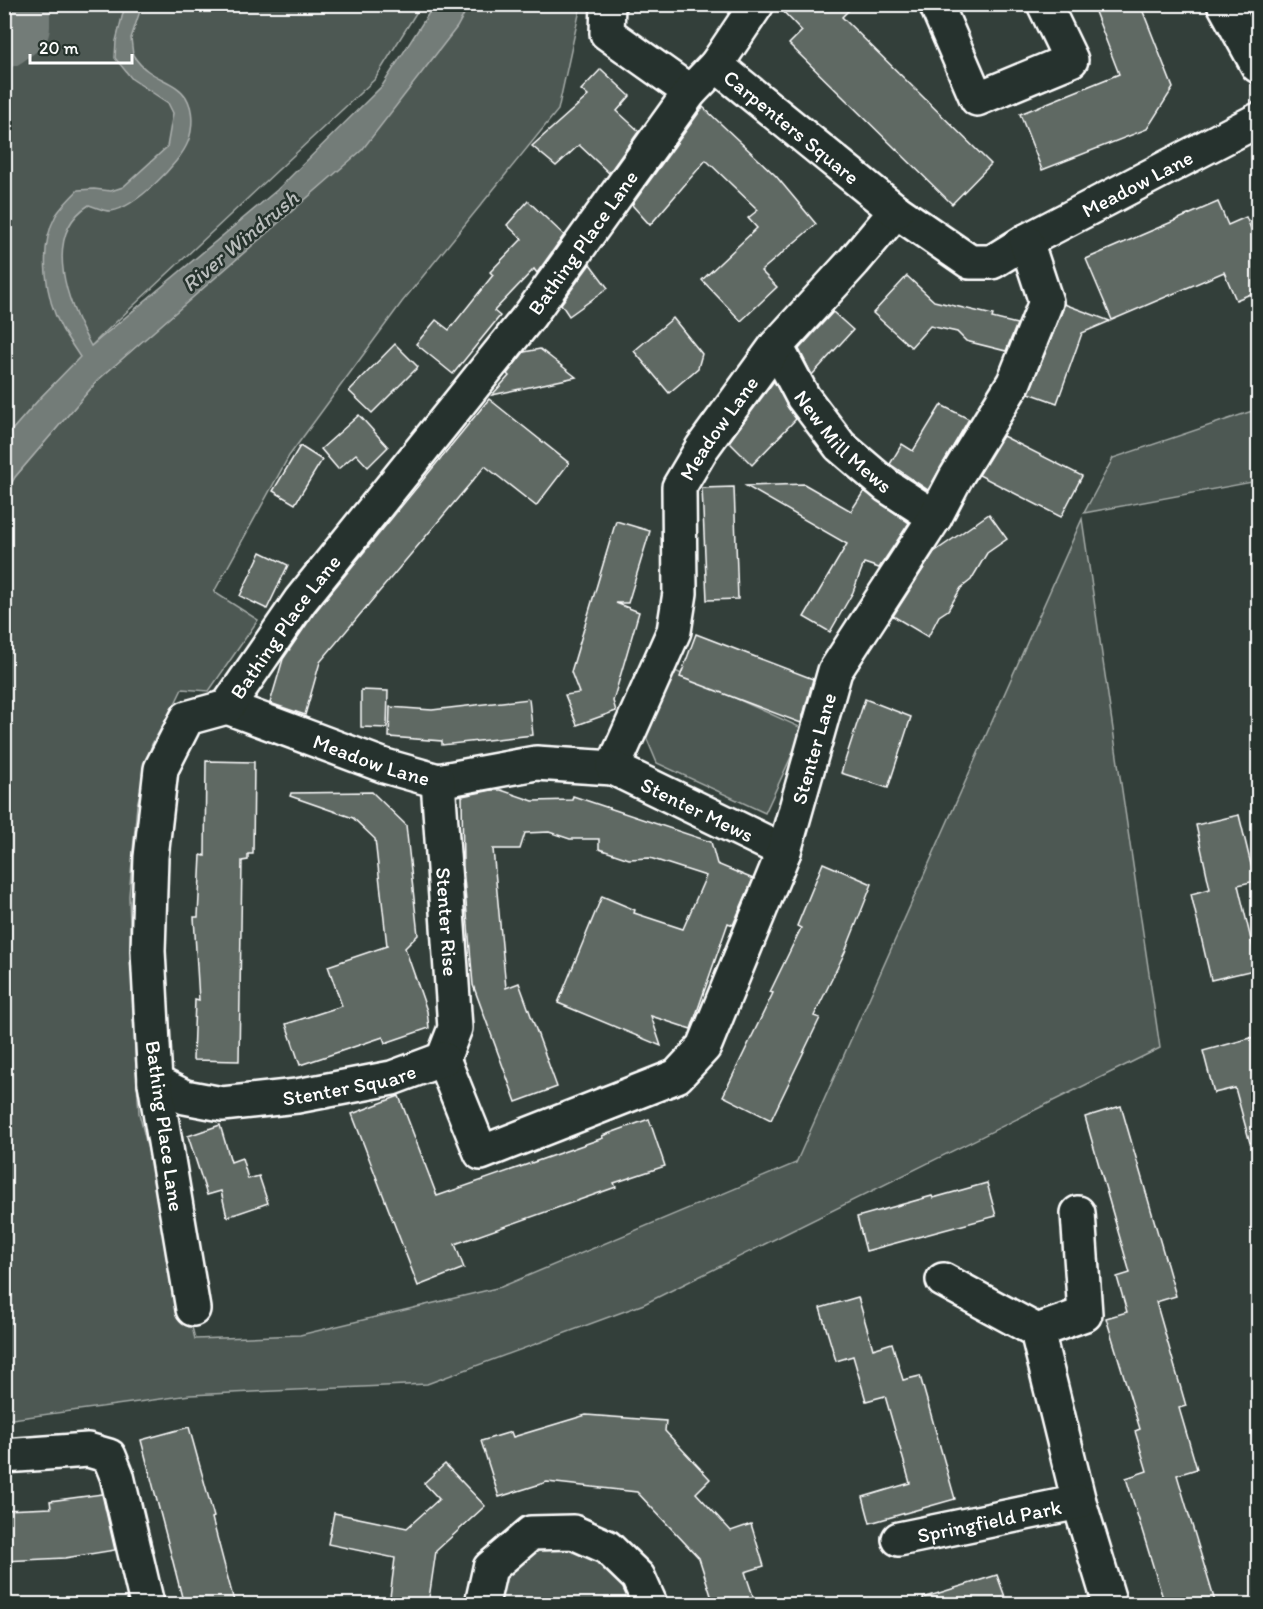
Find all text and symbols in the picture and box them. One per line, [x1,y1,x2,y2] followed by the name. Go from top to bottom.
[30,27,132,65] scale bar
[39,37,79,59] text: 20 m
[719,64,865,189] street label: Carpenters Square
[1077,144,1197,222] street label: Meadow Lane
[522,165,643,319] street label: Bathing Place Lane
[176,184,304,298] water label: River Windrush
[673,371,763,485] street label: Meadow Lane
[789,385,898,498] street label: New Mill Mews
[224,549,345,703] street label: Bathing Place Lane
[785,690,841,807] street label: Stenter Lane
[310,728,433,791] street label: Meadow Lane
[637,771,758,847] street label: Stenter Mews
[431,866,464,977] street label: Stenter Rise
[141,1039,189,1213] street label: Bathing Place Lane
[281,1058,419,1110] street label: Stenter Square
[915,1493,1064,1547] street label: Springfield Park

